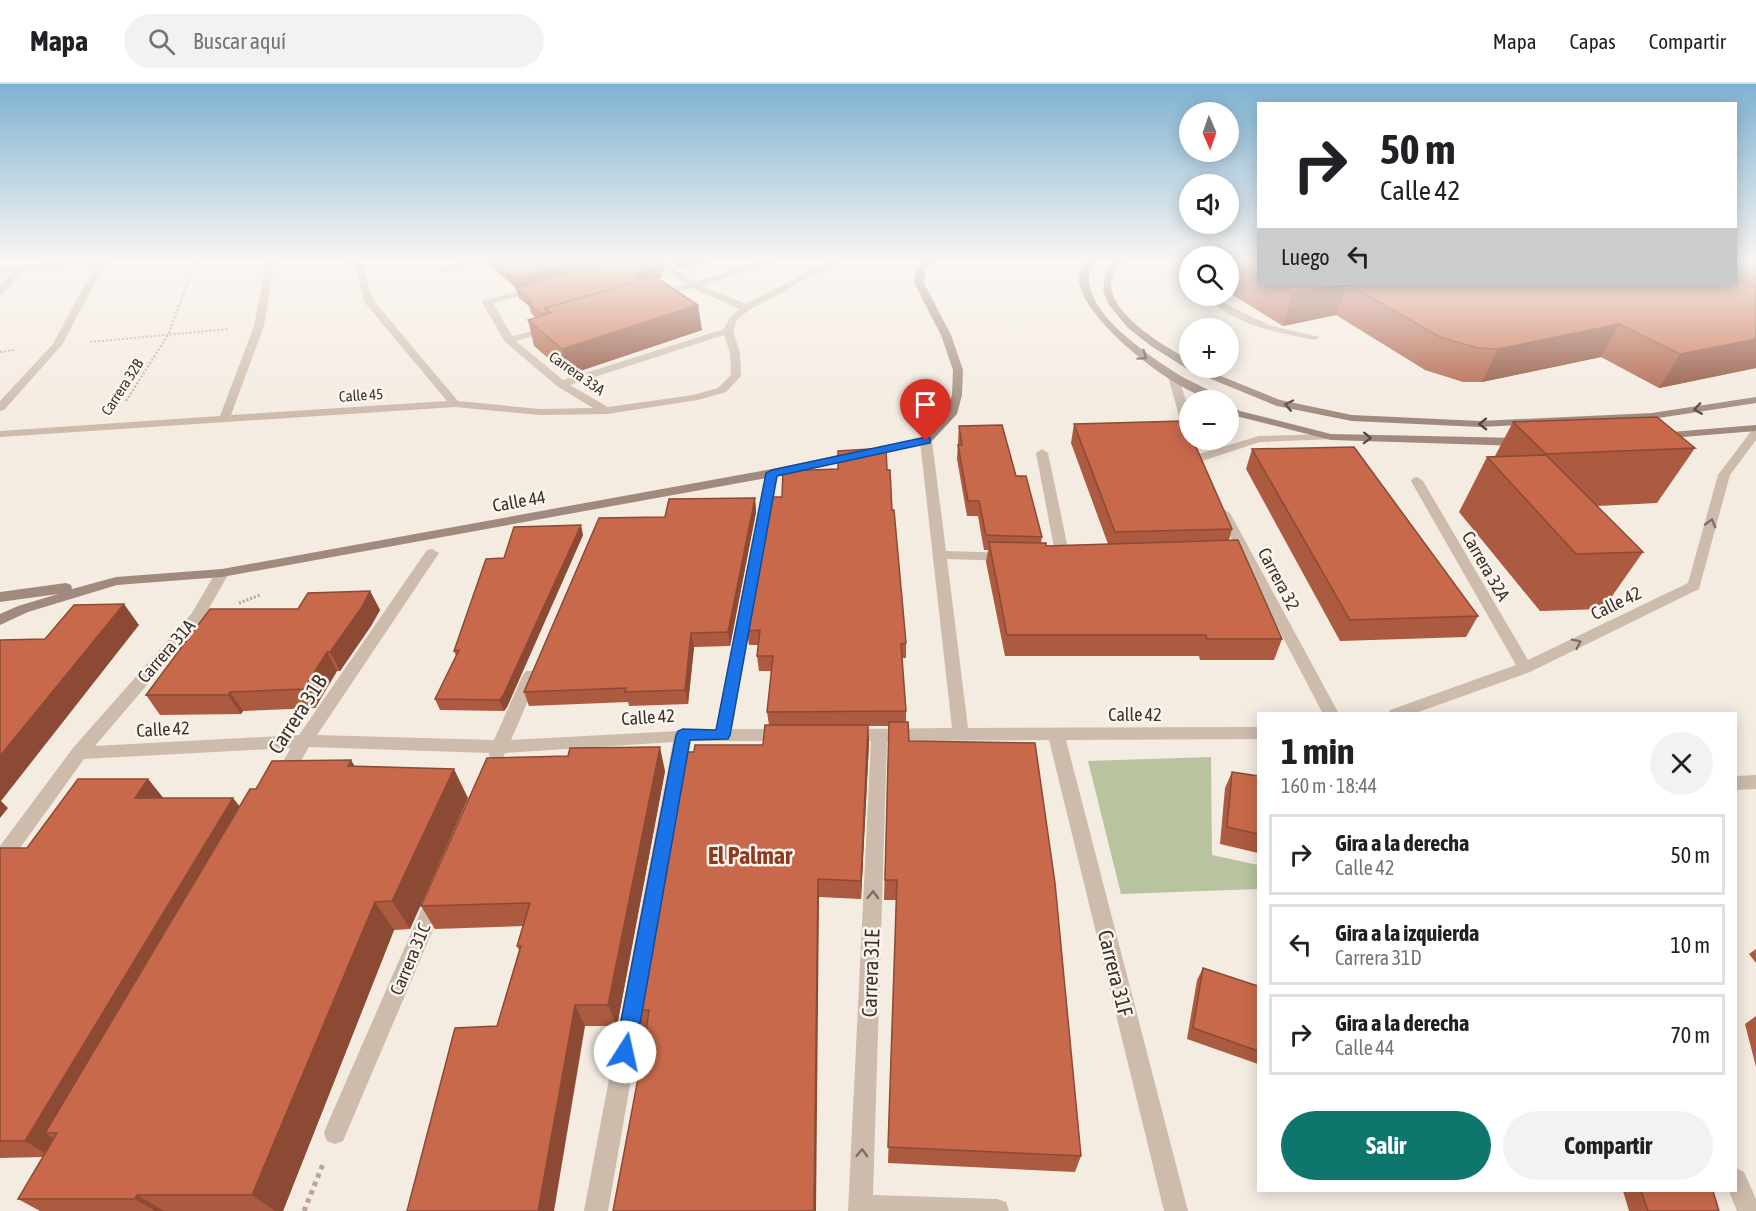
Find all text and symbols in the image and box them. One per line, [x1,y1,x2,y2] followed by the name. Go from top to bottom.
[124,14,544,68] search box
[30,25,88,57] text: Mapa
[145,25,178,58] icon: search
[193,28,286,54] text: Buscar aquí
[1493,29,1536,53] text: Mapa
[1569,29,1616,53] text: Capas
[1649,29,1726,53] text: Compartir
[1179,102,1239,162] north arrow
[1179,102,1239,450] map controls
[1380,125,1455,173] text: 50 m
[1281,126,1359,204] icon: right
[1179,174,1239,234] button: sound
[1380,175,1460,206] text: Calle 42
[1342,240,1375,273] icon: left
[1281,244,1330,270] text: Luego
[1179,246,1239,306] button: search
[1179,318,1239,378] button: +
[546,348,609,399] street label: Carrera 33A
[1137,349,1148,360] one-way arrow
[98,356,146,418] street label: Carrera 32B
[900,379,951,441] pin
[338,385,384,405] street label: Calle 45
[909,388,942,421] icon: arrive
[1179,390,1239,450] button: −
[1285,399,1295,412] one-way arrow
[1694,402,1703,414] one-way arrow
[1478,418,1487,430] one-way arrow
[1362,431,1371,444] one-way arrow
[491,486,547,516] street label: Calle 44
[1704,518,1716,529] one-way arrow
[1458,527,1514,605] street label: Carrera 32A
[1254,544,1304,614] street label: Carrera 32
[1587,582,1645,624] street label: Calle 42
[133,615,199,687] street label: Carrera 31A
[1571,638,1582,650] one-way arrow
[263,670,331,758] street label: Carrera 31B
[1108,704,1162,725] street label: Calle 42
[621,705,675,729] street label: Calle 42
[136,717,190,741] street label: Calle 42
[1281,730,1355,772] text: 1 min
[1650,732,1713,795] button: close
[1281,774,1377,797] text: 160 m · 18:44
[1335,830,1469,856] text: Gira a la derecha
[1284,838,1317,871] icon: right
[708,842,793,869] district label: El Palmar
[1670,842,1710,868] text: 50 m
[1335,856,1394,879] text: Calle 42
[866,890,879,899] one-way arrow
[385,920,435,998] street label: Carrera 31C
[1335,920,1479,946] text: Gira a la izquierda
[856,928,884,1018] street label: Carrera 31E
[1094,928,1138,1019] street label: Carrera 31F
[1284,928,1317,961] icon: left
[1670,932,1710,958] text: 10 m
[1335,946,1422,969] text: Carrera 31D
[1335,1010,1469,1036] text: Gira a la derecha
[1284,1018,1317,1051] icon: right
[593,1020,657,1084] position arrow
[1670,1022,1710,1048] text: 70 m
[1335,1036,1394,1059] text: Calle 44
[1281,1111,1491,1180] button: Salir
[1503,1111,1713,1180] button: Compartir
[856,1148,869,1157] one-way arrow

